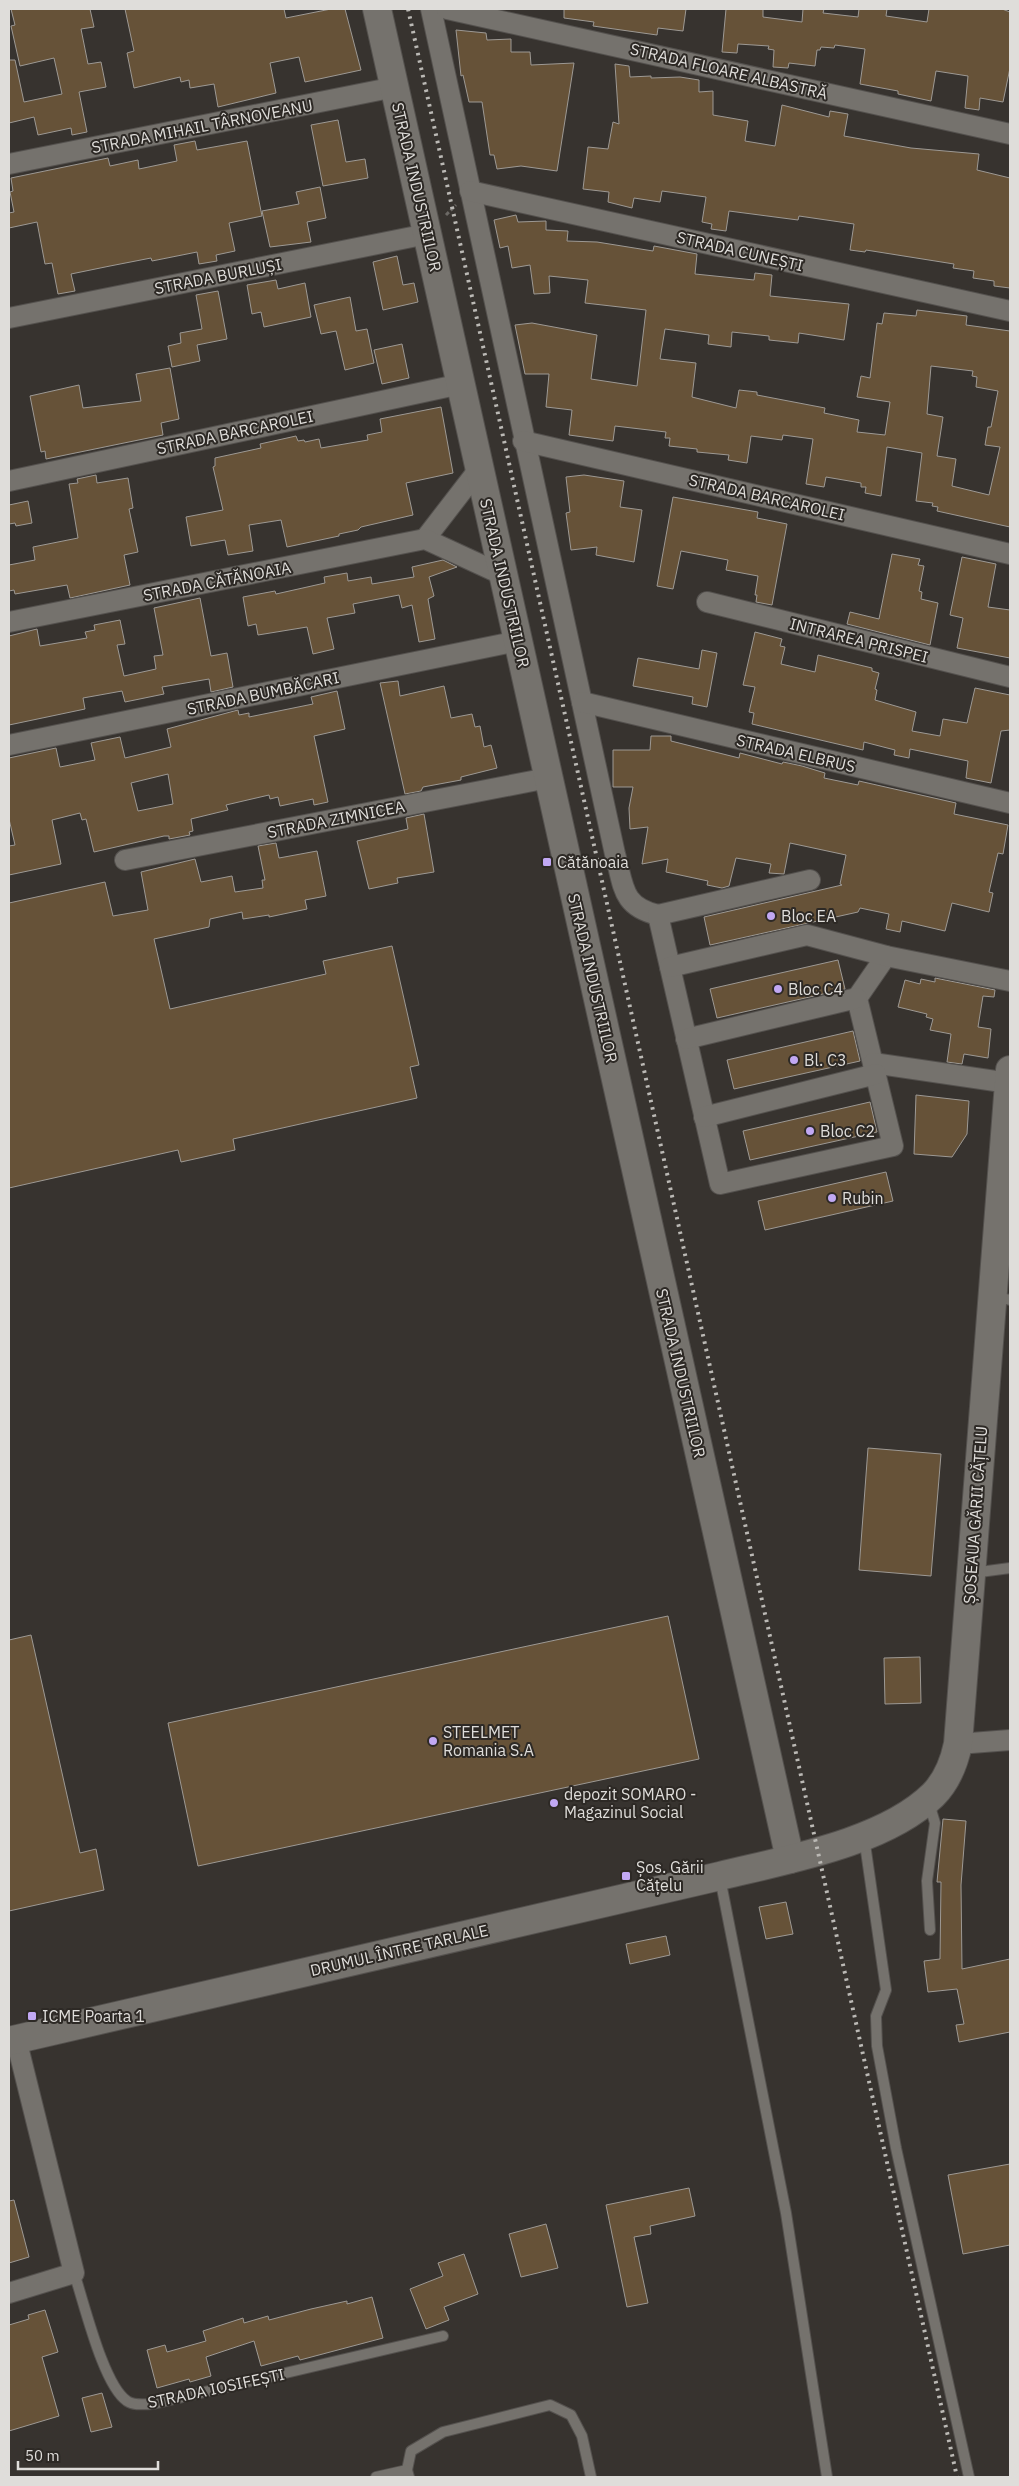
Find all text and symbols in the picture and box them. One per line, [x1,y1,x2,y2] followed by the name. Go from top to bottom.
[628,39,830,103] street label: STRADA FLOARE ALBASTRĂ
[90,95,314,157] street label: STRADA MIHAIL TÂRNOVEANU
[388,100,446,274] street label: STRADA INDUSTRIILOR
[675,227,805,275] street label: STRADA CUNEȘTI
[153,254,283,298] street label: STRADA BURLUȘI
[155,406,315,458] street label: STRADA BARCAROLEI
[687,469,847,525] street label: STRADA BARCAROLEI
[476,496,534,670] street label: STRADA INDUSTRIILOR
[141,557,293,605] street label: STRADA CĂTĂNOAIA
[788,613,930,667] street label: INTRAREA PRISPEI
[185,667,341,719] street label: STRADA BUMBĂCARI
[735,730,857,776] street label: STRADA ELBRUS
[266,796,406,842] street label: STRADA ZIMNICEA
[557,852,629,872] place label: Cătănoaia
[541,856,553,868] marker: Cătănoaia
[564,891,622,1065] street label: STRADA INDUSTRIILOR
[781,906,836,926] place label: Bloc EA
[765,910,777,922] marker: Bloc EA
[788,979,843,999] place label: Bloc C4
[772,983,784,995] marker: Bloc C4
[804,1050,847,1070] place label: Bl. C3
[788,1054,800,1066] marker: Bl. C3
[820,1121,875,1141] place label: Bloc C2
[804,1125,816,1137] marker: Bloc C2
[842,1188,884,1208] place label: Rubin
[826,1192,838,1204] marker: Rubin
[652,1286,710,1460] street label: STRADA INDUSTRIILOR
[959,1425,992,1605] street label: ȘOSEAUA GĂRII CĂȚELU
[443,1722,534,1760] place label: STEELMET Romania S.A
[427,1735,439,1747] marker: STEELMET Romania S.A
[564,1784,696,1822] place label: depozit SOMARO - Magazinul Social
[548,1797,560,1809] marker: depozit SOMARO - Magazinul Social
[636,1857,704,1896] place label: Șos. Gării Cățelu
[620,1870,632,1882] marker: Șos. Gării Cățelu
[308,1920,490,1980] street label: DRUMUL ÎNTRE TARLALE
[42,2006,145,2026] place label: ICME Poarta 1
[26,2010,38,2022] marker: ICME Poarta 1
[146,2364,286,2412] street label: STRADA IOSIFEȘTI
[18,2438,158,2470] scale bar
[25,2446,60,2465] text: 50 m

